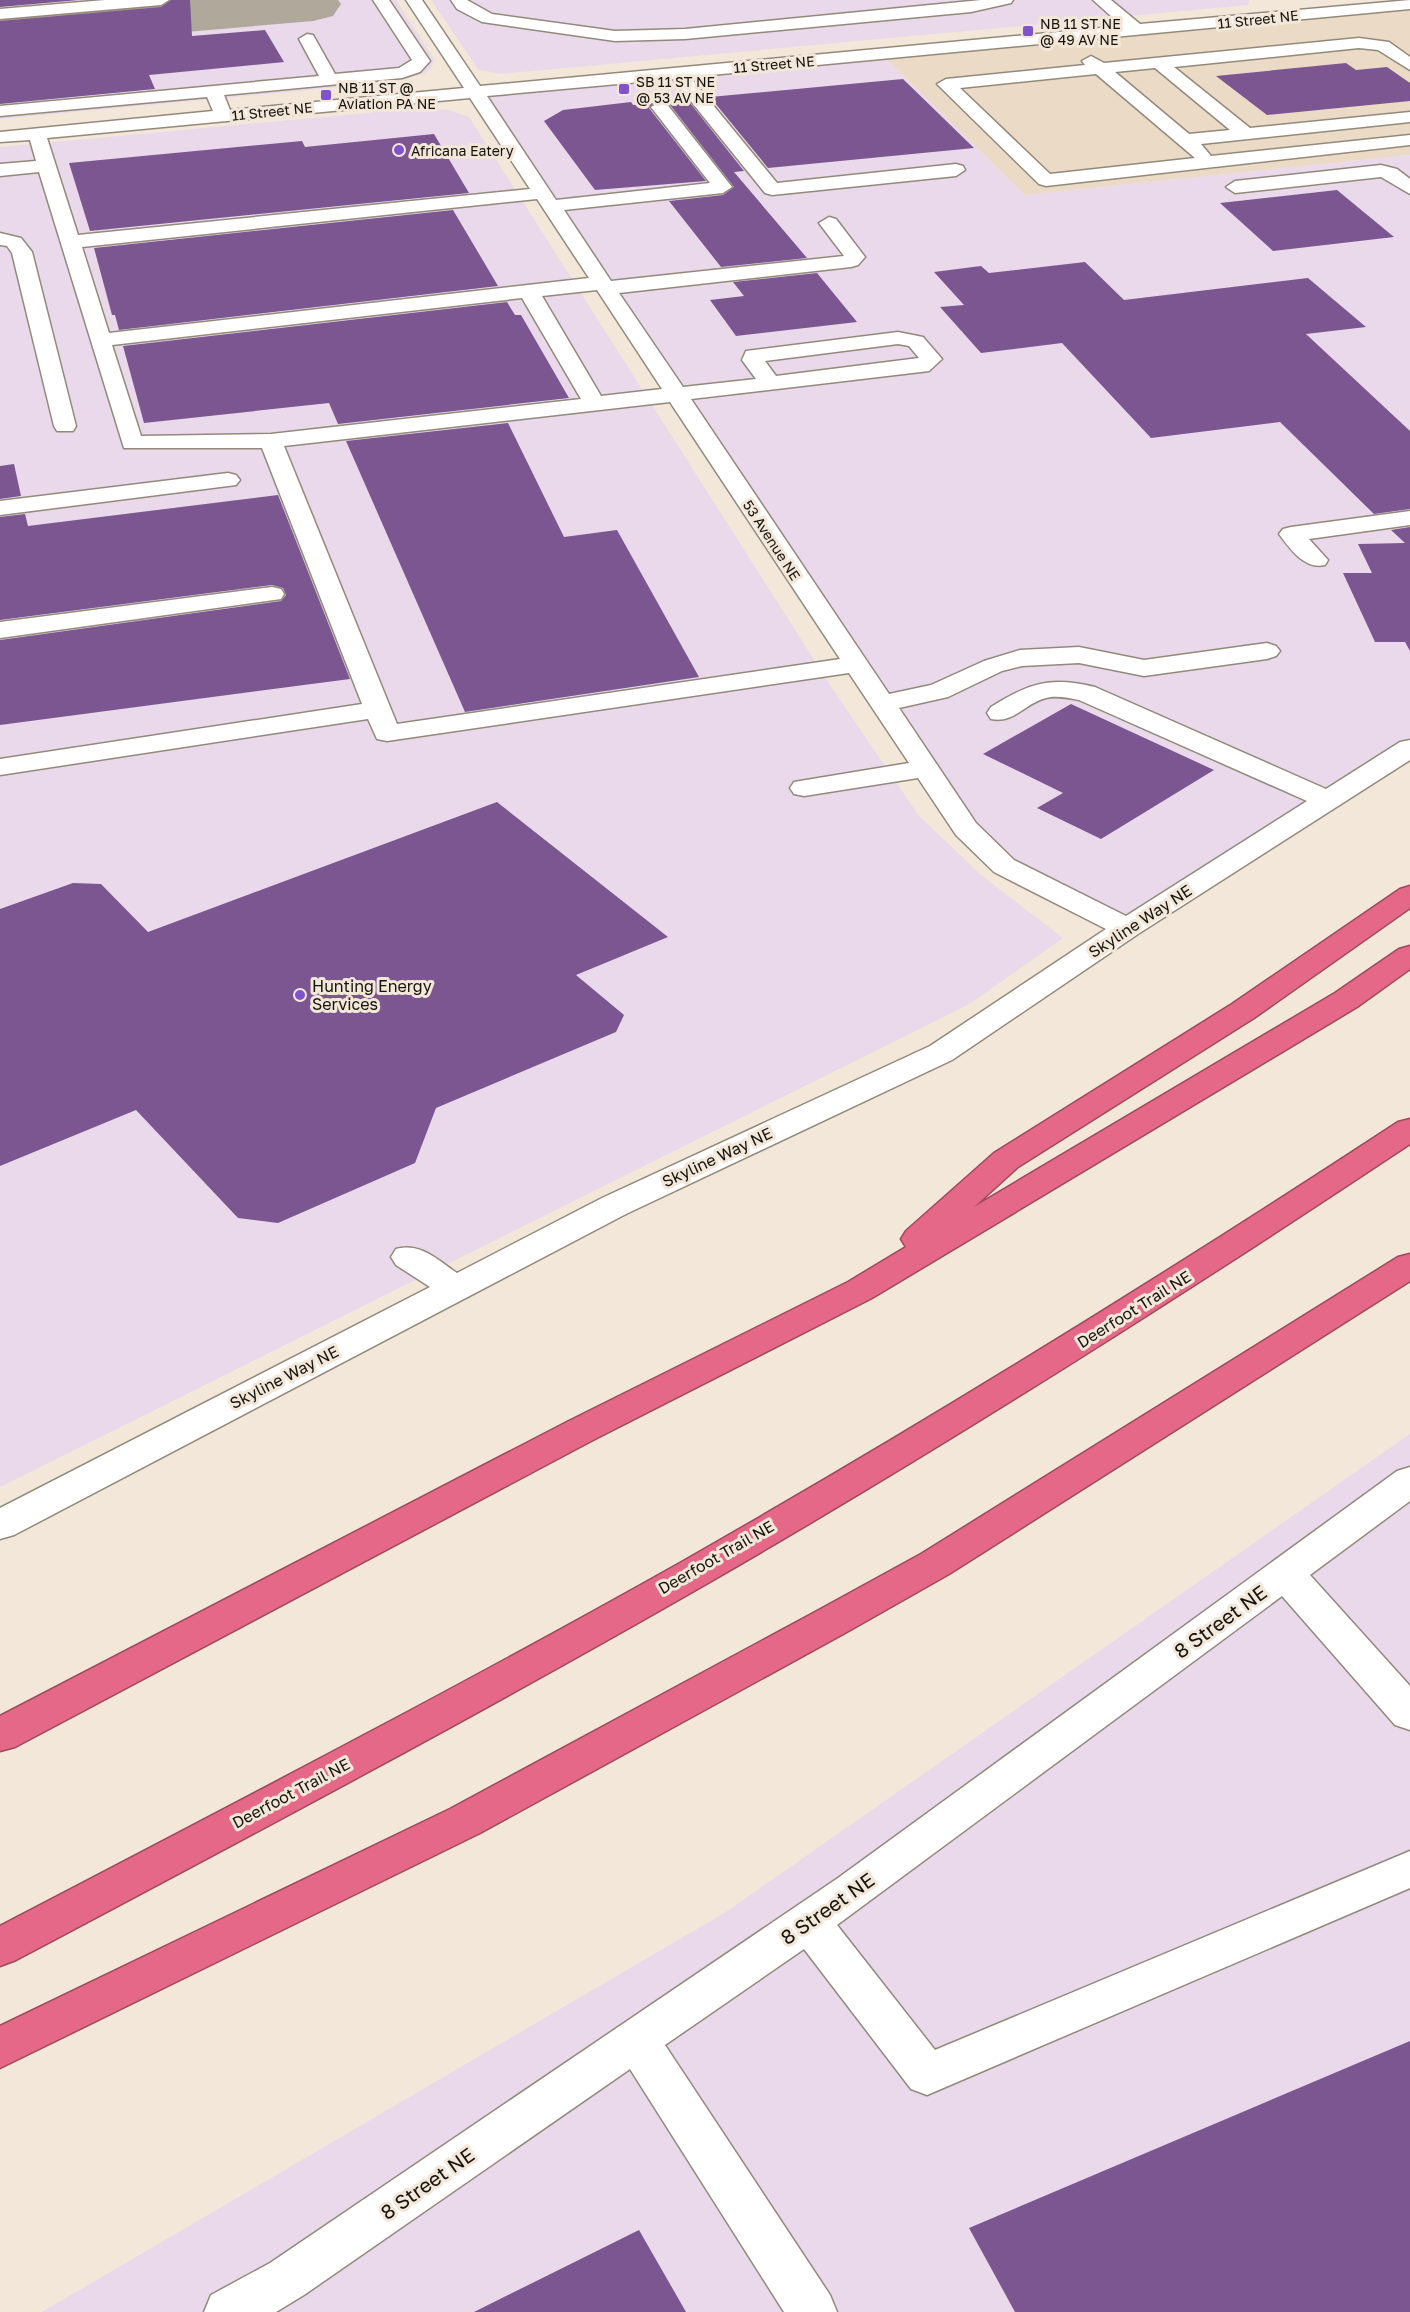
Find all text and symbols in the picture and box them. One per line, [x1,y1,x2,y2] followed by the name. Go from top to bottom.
[1217,6,1299,32] street label: 11 Street NE
[1040,15,1121,48] place label: NB 11 ST NE @ 49 AV NE
[1021,24,1035,38] marker: NB 11 ST NE @ 49 AV NE
[733,52,815,76] street label: 11 Street NE
[636,73,715,106] place label: SB 11 ST NE @ 53 AV NE
[338,79,436,112] place label: NB 11 ST @ Aviation PA NE
[617,82,631,96] marker: SB 11 ST NE @ 53 AV NE
[319,88,333,102] marker: NB 11 ST @ Aviation PA NE
[231,98,313,124] street label: 11 Street NE
[411,142,514,159] place label: Africana Eatery
[392,143,406,157] marker: Africana Eatery
[740,497,804,583] street label: 53 Avenue NE
[1085,880,1195,962] street label: Skyline Way NE
[312,976,432,1014] place label: Hunting Energy Services
[293,988,307,1002] marker: Hunting Energy Services
[659,1123,775,1191] street label: Skyline Way NE
[1073,1266,1195,1352] street label: Deerfoot Trail NE
[226,1341,342,1413] street label: Skyline Way NE
[654,1516,778,1598] street label: Deerfoot Trail NE
[1169,1579,1271,1663] street label: 8 Street NE
[229,1754,353,1832] street label: Deerfoot Trail NE
[776,1867,878,1949] street label: 8 Street NE
[376,2142,478,2224] street label: 8 Street NE

